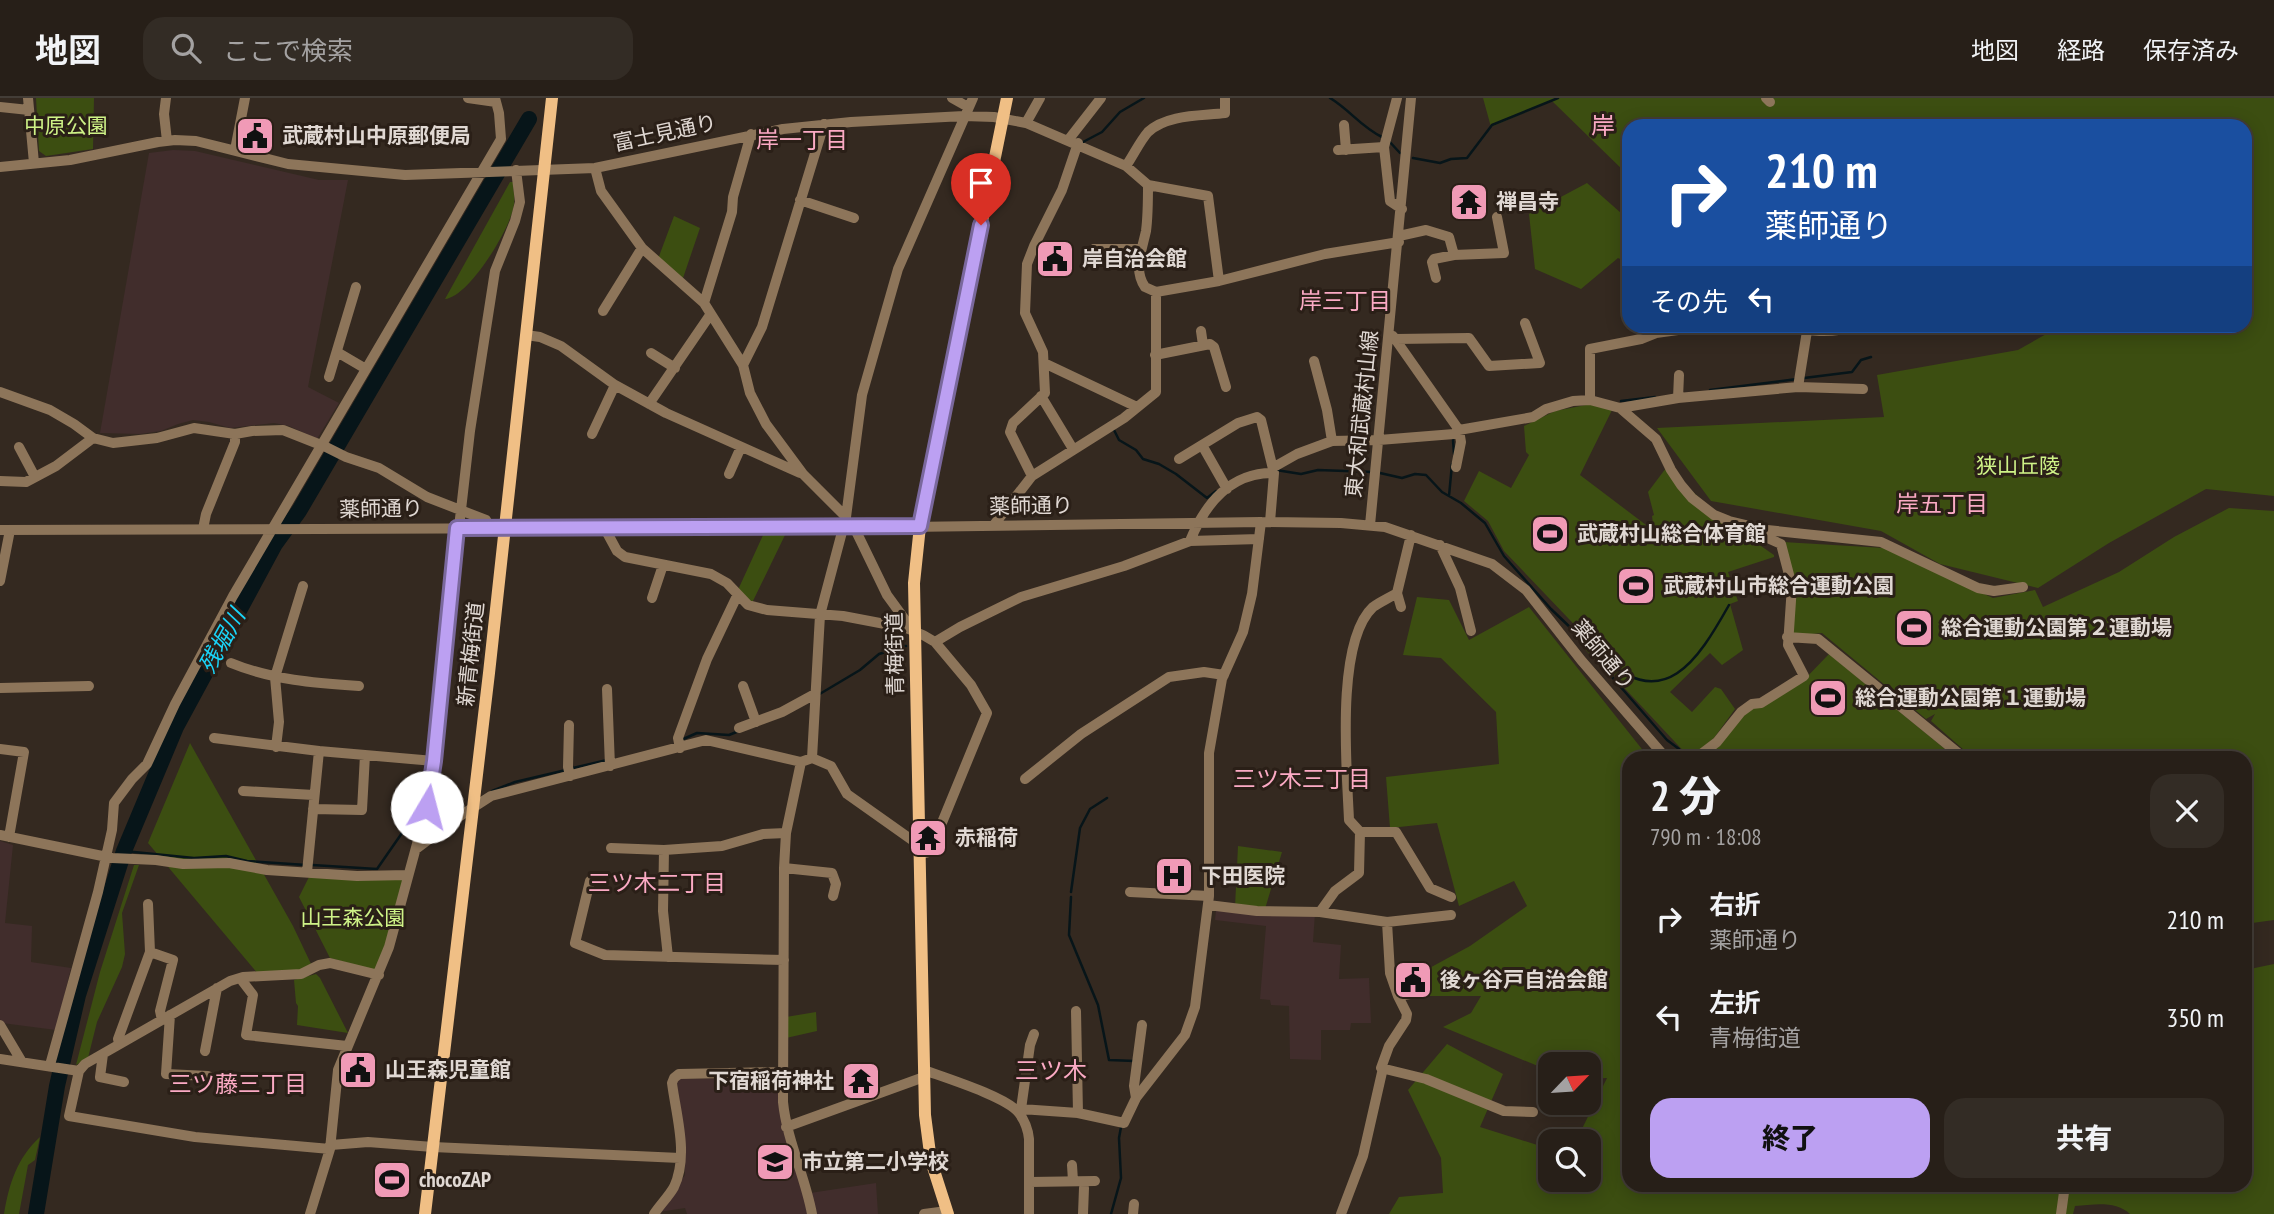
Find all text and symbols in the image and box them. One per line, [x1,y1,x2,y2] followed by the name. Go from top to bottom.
[143,17,633,80] search box
[35,28,101,71] text: 地図
[167,29,205,67] icon: search
[223,34,353,67] text: ここで検索
[1971,35,2019,66] text: 地図
[2057,35,2105,66] text: 経路
[2143,35,2239,66] text: 保存済み
[611,108,719,157] street label: 富士見通り
[1591,110,1615,141] district label: 岸
[24,112,108,139] park label: 中原公園
[234,115,276,157] public building icon: 武蔵村山中原郵便局
[282,122,471,149] place label: 武蔵村山中原郵便局
[756,125,848,154] district label: 岸一丁目
[1765,138,1878,202] text: 210 m
[1650,147,1741,238] icon: right
[951,153,1011,225] pin
[962,164,1000,202] icon: arrive
[1448,181,1490,223] temple icon: 禅昌寺
[1496,188,1559,215] place label: 禅昌寺
[1765,204,1893,246] text: 薬師通り
[1034,238,1076,280] public building icon: 岸自治会館
[1082,245,1187,272] place label: 岸自治会館
[1742,280,1780,318] icon: left
[1650,285,1728,318] text: その先
[1299,286,1391,315] district label: 岸三丁目
[1339,329,1384,499] street label: 東大和武蔵村山線
[1976,452,2060,479] park label: 狭山丘陵
[1896,489,1988,518] district label: 岸五丁目
[989,491,1073,520] street label: 薬師通り
[339,494,423,523] street label: 薬師通り
[1529,513,1571,555] sports icon: 武蔵村山総合体育館
[1577,520,1766,547] place label: 武蔵村山総合体育館
[1615,565,1657,607] sports icon: 武蔵村山市総合運動公園
[1663,572,1894,599] place label: 武蔵村山市総合運動公園
[452,600,489,708] street label: 新青梅街道
[192,601,252,678] water label: 残堀川
[1893,607,1935,649] sports icon: 総合運動公園第２運動場
[880,612,909,696] street label: 青梅街道
[1566,614,1641,696] street label: 薬師通り
[1941,614,2172,641] place label: 総合運動公園第２運動場
[1807,677,1849,719] sports icon: 総合運動公園第１運動場
[1855,684,2086,711] place label: 総合運動公園第１運動場
[1233,764,1371,793] district label: 三ツ木三丁目
[1650,768,1721,823] text: 2 分
[390,770,464,844] position arrow
[2150,774,2224,848] button: close
[907,817,949,859] temple icon: 赤稲荷
[1650,822,1762,851] text: 790 m · 18:08
[955,824,1018,851] place label: 赤稲荷
[1153,855,1195,897] hospital icon: 下田医院
[1201,862,1285,889] place label: 下田医院
[588,868,726,897] district label: 三ツ木二丁目
[1709,888,1761,921] text: 右折
[1650,900,1688,938] icon: right
[2166,903,2224,936] text: 210 m
[301,904,406,931] park label: 山王森公園
[1709,925,1801,954] text: 薬師通り
[1392,959,1434,1001] public building icon: 後ヶ谷戸自治会館
[1440,966,1608,993] place label: 後ヶ谷戸自治会館
[1709,986,1761,1019] text: 左折
[1650,998,1688,1036] icon: left
[2166,1001,2224,1034] text: 350 m
[1709,1023,1801,1052] text: 青梅街道
[337,1049,379,1091] public building icon: 山王森児童館
[1538,1052,1601,1115] north arrow
[1538,1052,1601,1192] map controls
[1015,1055,1087,1086] district label: 三ツ木
[385,1056,511,1083] place label: 山王森児童館
[840,1060,882,1102] temple icon: 下宿稲荷神社
[708,1067,834,1094] place label: 下宿稲荷神社
[169,1069,307,1098] district label: 三ツ藤三丁目
[1650,1098,1930,1178] button: 終了
[1944,1098,2224,1178] button: 共有
[1538,1129,1601,1192] button: search
[754,1141,796,1183] school or university icon: 市立第二小学校
[802,1148,949,1175] place label: 市立第二小学校
[371,1159,413,1201] sports icon: chocoZAP
[419,1166,491,1193] place label: chocoZAP

